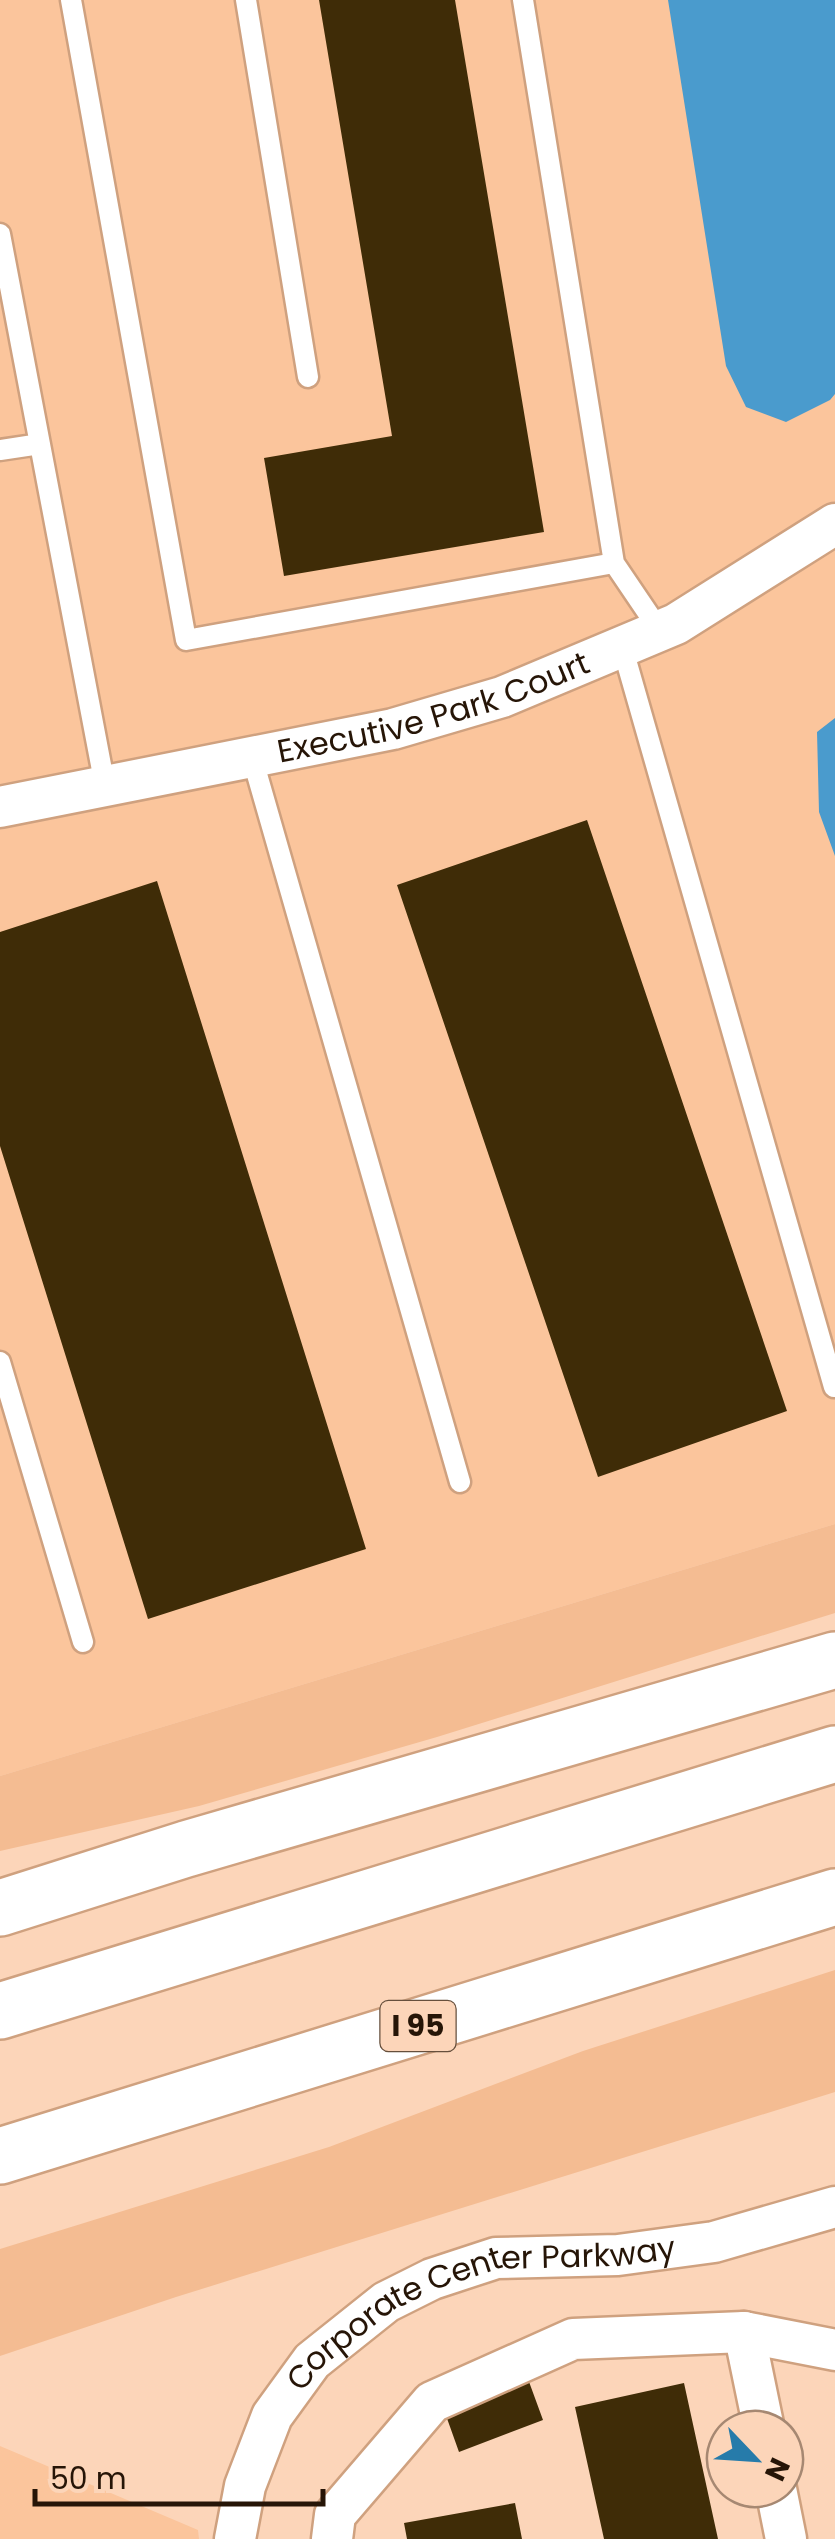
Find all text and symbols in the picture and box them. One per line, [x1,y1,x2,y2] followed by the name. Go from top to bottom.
[273,640,596,773] street label: Executive Park Court
[380,2001,456,2051] road number: I 95
[275,2224,678,2399] street label: Corporate Center Parkway
[705,2409,805,2509] north arrow
[35,2444,322,2506] scale bar
[755,2452,799,2487] text: N
[50,2457,127,2500] text: 50 m

